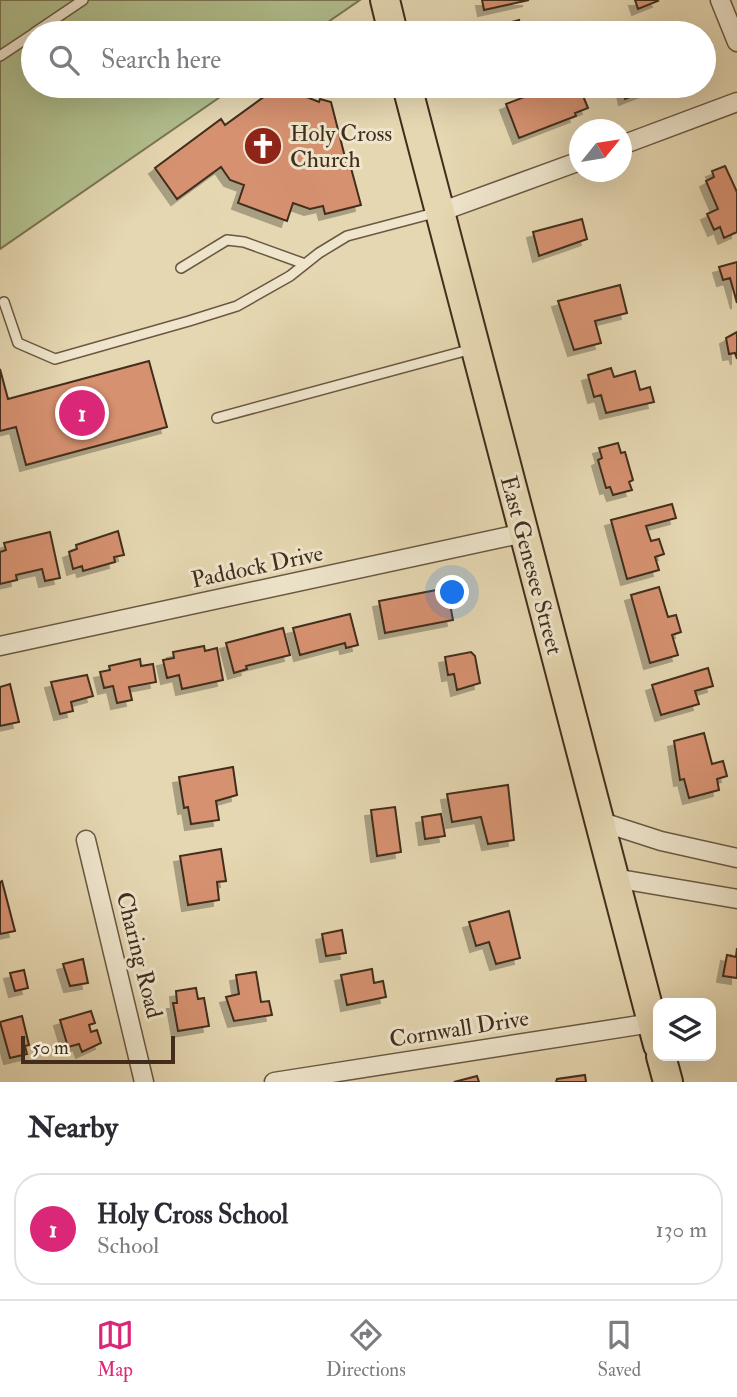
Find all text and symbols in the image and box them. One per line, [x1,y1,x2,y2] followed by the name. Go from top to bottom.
[21,21,716,98] search box
[45,41,83,79] icon: search
[101,44,221,76] text: Search here
[290,119,392,174] place label: Holy Cross Church
[569,119,632,182] north arrow
[242,125,284,167] church icon: Holy Cross Church
[59,387,105,439] pin: 1
[494,473,569,658] street label: East Genesee Street
[189,538,326,595] street label: Paddock Drive
[435,575,469,609] your location
[110,889,169,1021] street label: Charing Road
[653,998,716,1061] map controls
[653,998,716,1061] button: layers
[387,1003,531,1054] street label: Cornwall Drive
[21,1033,175,1065] scale bar
[32,1036,69,1060] text: 50 m
[28,1109,118,1146] text: Nearby
[97,1199,288,1231] text: Holy Cross School
[49,1215,57,1244] text: 1
[655,1215,707,1244] text: 130 m
[97,1231,159,1260] text: School
[96,1316,134,1382] tab: Map
[326,1316,406,1382] tab: Directions
[598,1316,641,1382] tab: Saved

